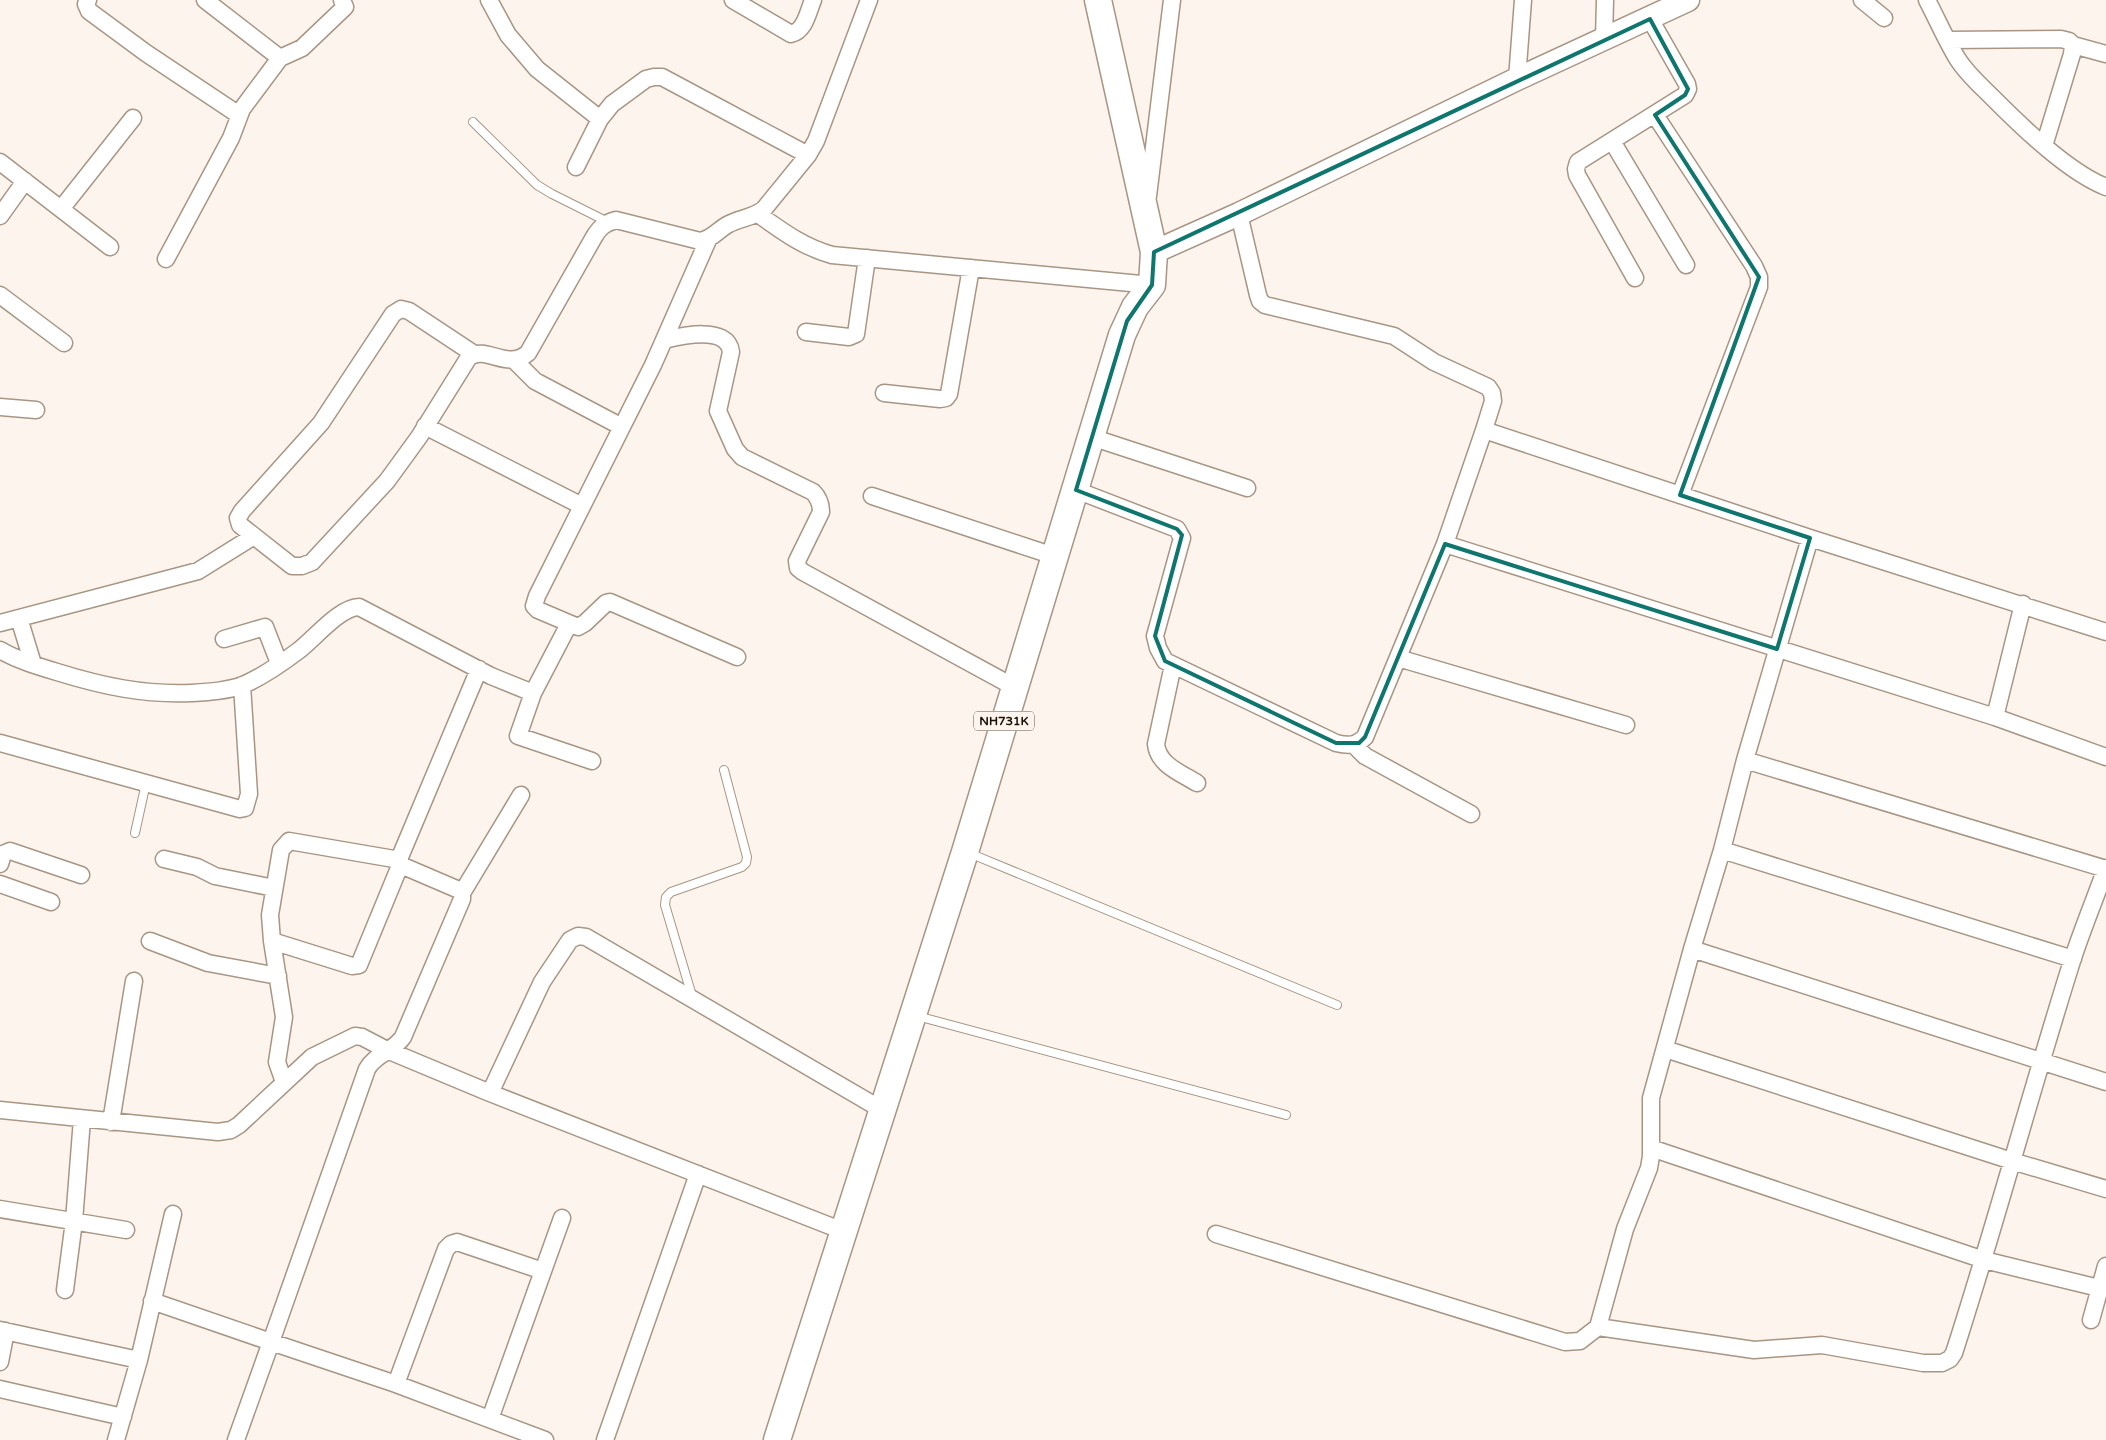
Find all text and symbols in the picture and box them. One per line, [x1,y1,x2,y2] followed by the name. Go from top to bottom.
[974,711,1034,730] road number: NH731K

